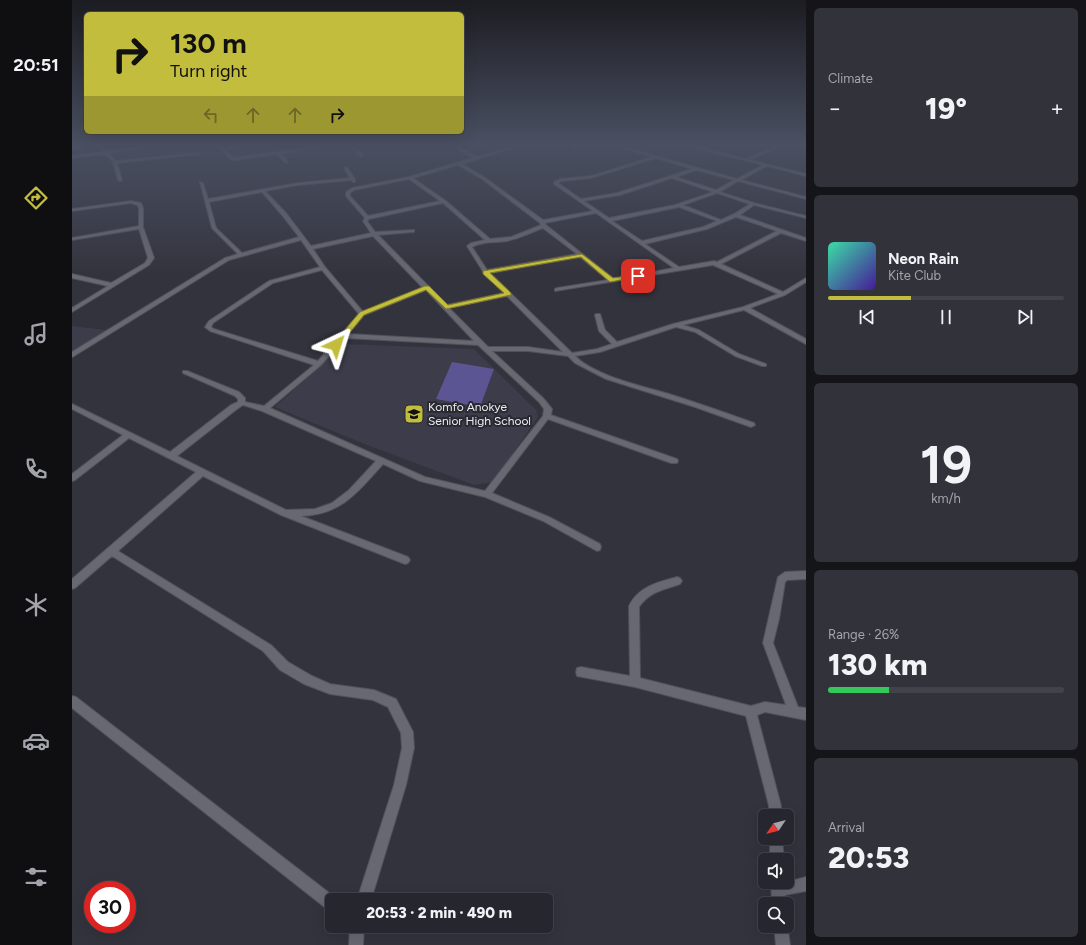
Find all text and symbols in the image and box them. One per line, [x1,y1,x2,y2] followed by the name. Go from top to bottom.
[170,26,247,60] text: 130 m
[104,28,156,80] icon: right
[13,54,59,76] text: 20:51
[170,60,247,82] text: Turn right
[828,71,873,86] text: Climate
[925,90,967,127] text: 19°
[828,95,842,122] text: −
[1050,95,1064,122] text: +
[200,104,222,126] icon: left
[242,104,264,126] icon: ahead
[284,104,306,126] icon: ahead
[326,104,348,126] icon: right
[22,184,50,212] icon: directions
[888,250,959,268] text: Neon Rain
[621,259,655,293] pin
[627,265,649,287] icon: arrive
[888,268,941,283] text: Kite Club
[856,306,878,328] icon: previous
[935,306,957,328] icon: pause
[1014,306,1036,328] icon: next
[22,320,50,348] icon: music
[315,324,357,366] position arrow
[428,400,531,428] place label: Komfo Anokye Senior High School
[403,403,425,425] school or university icon: Komfo Anokye Senior High School
[920,434,972,496] text: 19
[22,455,50,483] icon: phone
[931,491,961,506] text: km/h
[22,591,50,619] icon: climate
[828,627,899,642] text: Range · 26%
[828,646,927,683] text: 130 km
[22,727,50,755] icon: car
[758,809,794,845] north arrow
[758,809,794,933] map controls
[828,820,865,835] text: Arrival
[828,839,909,876] text: 20:53
[758,853,794,889] button: sound
[22,863,50,891] icon: filters
[84,881,136,933] speed limit sign: 30
[758,897,794,933] button: search
[366,904,512,922] text: 20:53 · 2 min · 490 m

